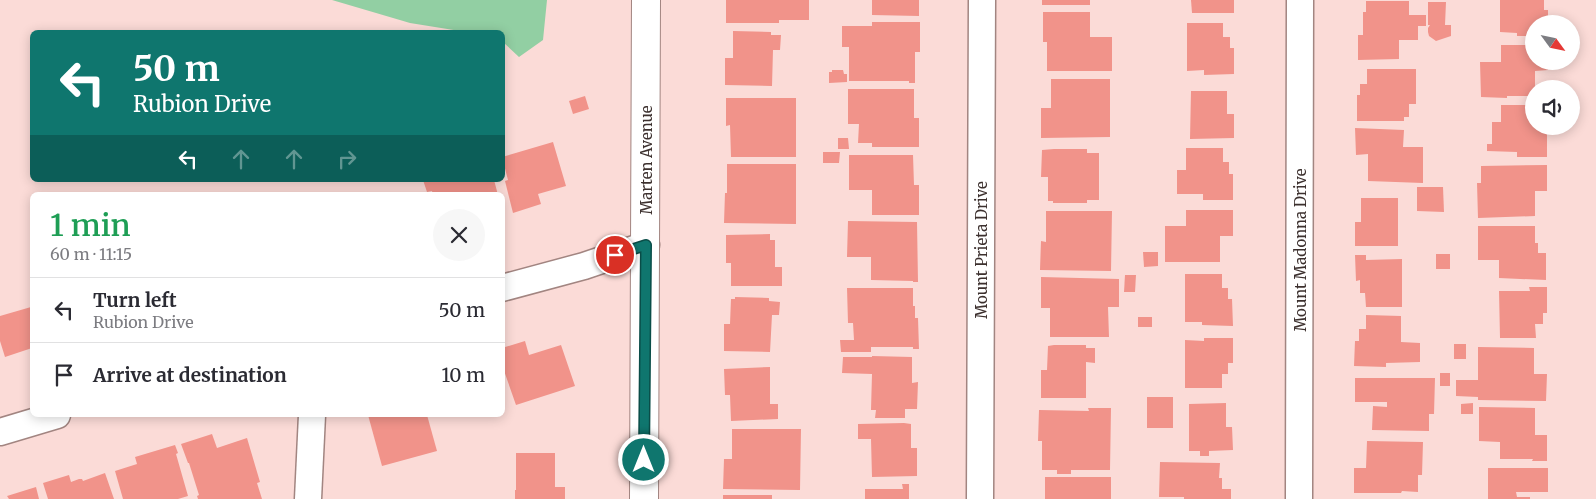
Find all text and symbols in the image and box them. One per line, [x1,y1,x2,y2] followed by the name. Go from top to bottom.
[1525,15,1580,70] north arrow
[1525,15,1580,135] map controls
[133,47,220,91] text: 50 m
[50,50,115,115] icon: left
[1525,80,1580,135] button: sound
[133,90,271,118] text: Rubion Drive
[637,105,656,215] street label: Marten Avenue
[174,145,202,173] icon: left
[227,145,255,173] icon: ahead
[280,145,308,173] icon: ahead
[333,145,361,173] icon: right
[1291,168,1310,332] street label: Mount Madonna Drive
[972,181,991,319] street label: Mount Prieta Drive
[50,206,131,244] text: 1 min
[433,209,485,261] button: close
[594,234,636,276] pin
[601,241,629,269] icon: arrive
[50,244,132,264] text: 60 m · 11:15
[93,288,177,312] text: Turn left
[50,296,78,324] icon: left
[439,298,485,322] text: 50 m
[93,312,194,332] text: Rubion Drive
[50,361,78,389] icon: arrive
[93,363,287,387] text: Arrive at destination
[442,363,485,387] text: 10 m
[617,433,669,485] position arrow

